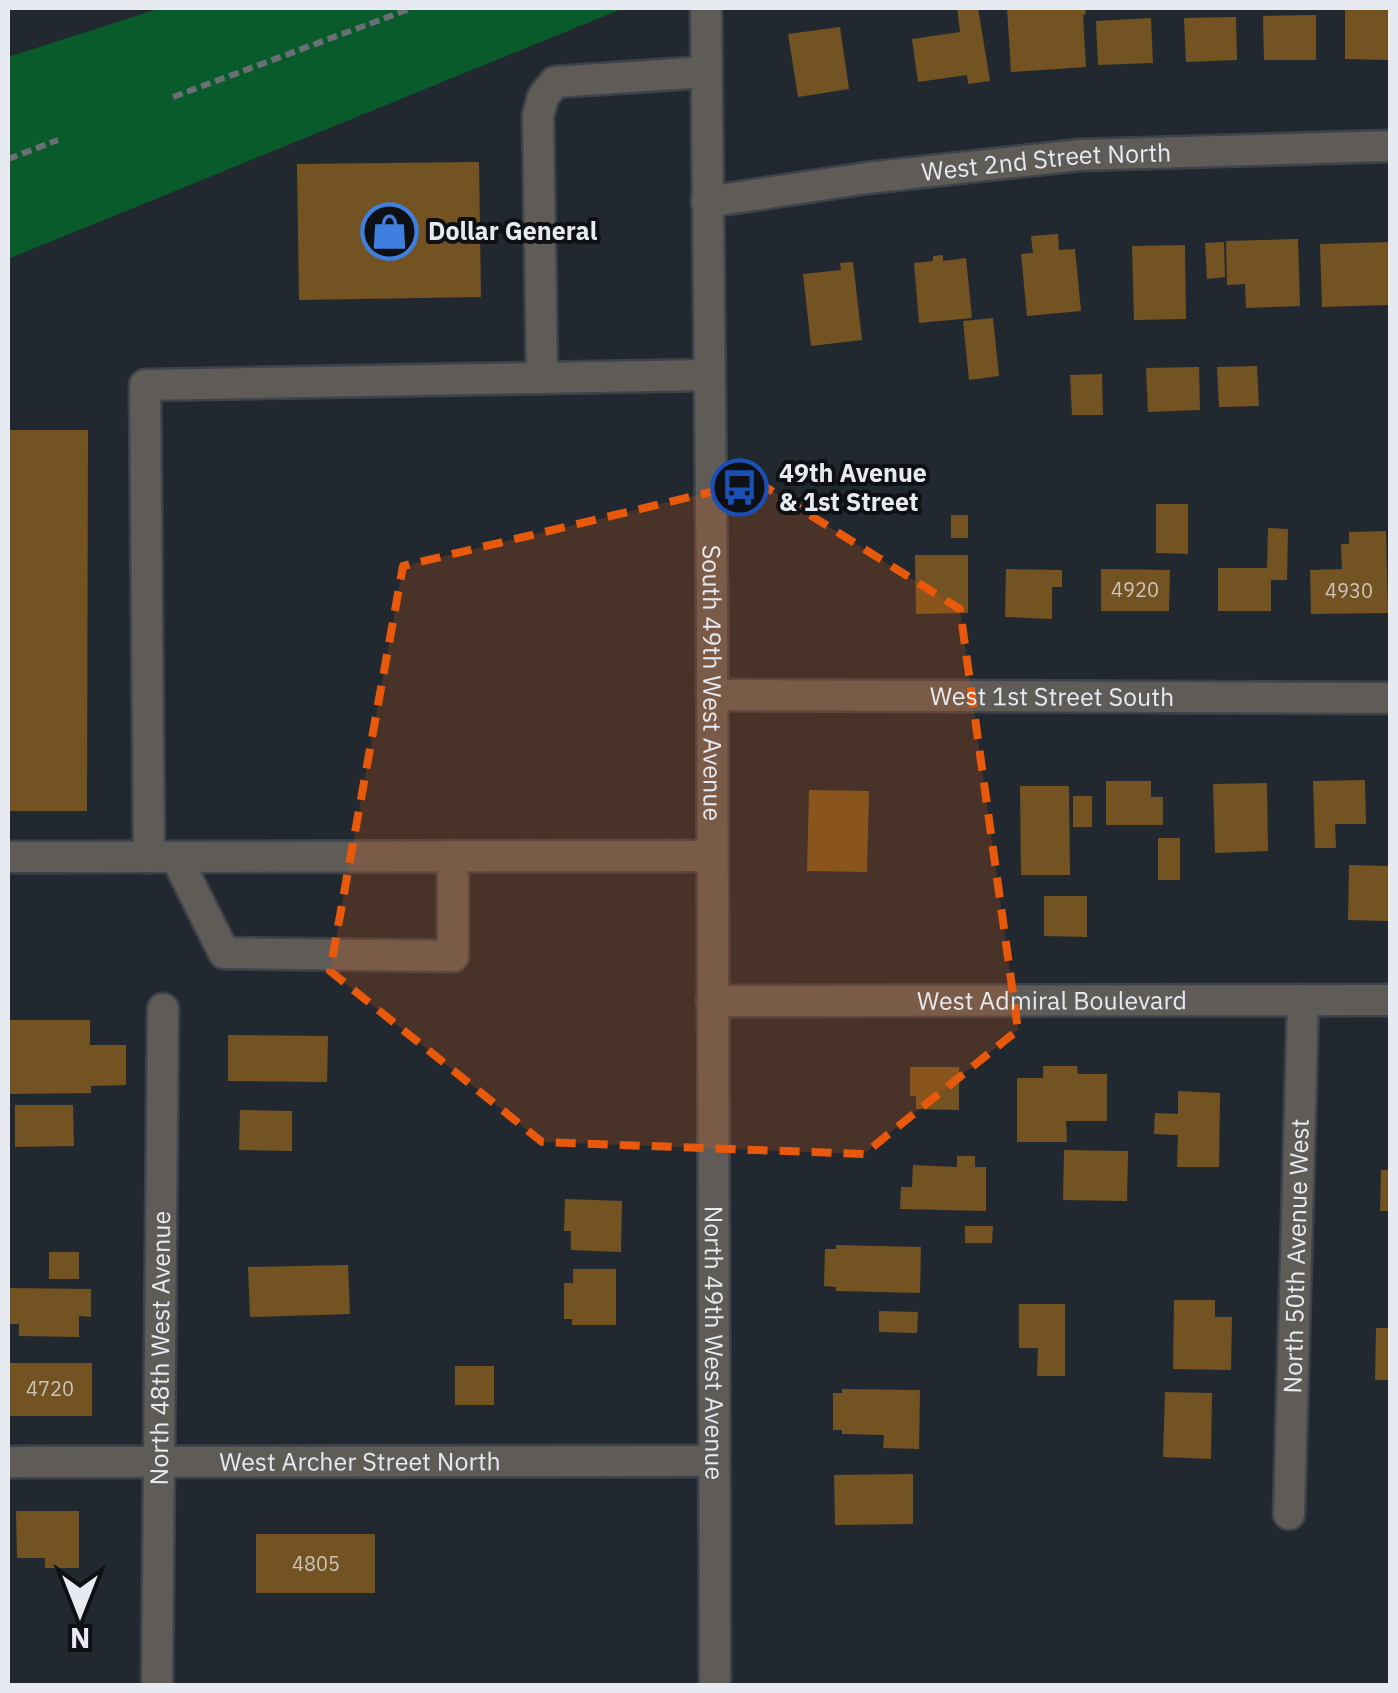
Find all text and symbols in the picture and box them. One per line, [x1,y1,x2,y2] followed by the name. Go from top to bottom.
[920,135,1172,188] street label: West 2nd Street North
[359,201,419,261] shop icon: Dollar General
[428,214,598,247] place label: Dollar General
[779,456,927,518] place label: 49th Avenue & 1st Street
[710,457,770,517] bus stop icon: 49th Avenue & 1st Street
[695,545,730,821] street label: South 49th West Avenue
[1111,576,1159,603] house number: 4920
[1325,577,1373,604] house number: 4930
[930,679,1174,713] street label: West 1st Street South
[917,983,1187,1017] street label: West Admiral Boulevard
[1275,1118,1316,1394] street label: North 50th Avenue West
[698,1206,731,1480] street label: North 49th West Avenue
[142,1211,177,1485] street label: North 48th West Avenue
[26,1375,74,1402] house number: 4720
[219,1444,501,1478] street label: West Archer Street North
[292,1550,340,1577] house number: 4805
[30,1563,130,1663] north arrow
[70,1620,90,1657] text: N

